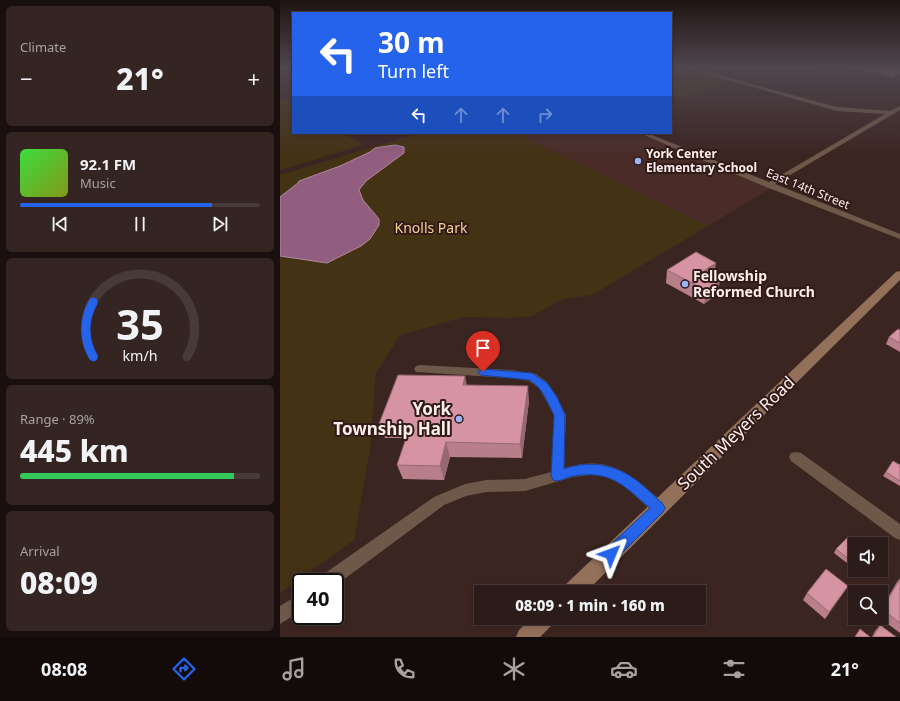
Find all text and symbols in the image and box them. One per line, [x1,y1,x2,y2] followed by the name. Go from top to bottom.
[378,23,445,61] text: 30 m
[312,28,364,80] icon: left
[20,38,66,56] text: Climate
[116,58,164,99] text: 21°
[378,59,449,83] text: Turn left
[20,63,33,93] text: −
[247,63,260,93] text: +
[408,104,430,126] icon: left
[450,104,472,126] icon: ahead
[492,104,514,126] icon: ahead
[534,104,556,126] icon: right
[646,145,757,176] place label: York Center Elementary School
[80,154,136,174] text: 92.1 FM
[633,156,643,166] marker: York Center Elementary School
[764,164,853,213] street label: East 14th Street
[80,174,116,192] text: Music
[49,213,71,235] icon: previous
[129,213,151,235] icon: pause
[209,213,231,235] icon: next
[395,218,468,237] park label: Knolls Park
[693,266,815,301] place label: Fellowship Reformed Church
[680,279,690,289] marker: Fellowship Reformed Church
[116,295,164,351] text: 35
[466,331,500,372] pin
[472,337,494,359] icon: arrive
[122,345,158,364] text: km/h
[672,371,799,495] street label: South Meyers Road
[333,397,451,440] place label: York Township Hall
[20,410,95,428] text: Range · 89%
[454,414,464,424] marker: York Township Hall
[20,430,129,471] text: 445 km
[590,533,632,575] position arrow
[848,537,888,625] map controls
[848,537,888,577] button: sound
[20,542,60,560] text: Arrival
[20,562,98,603] text: 08:09
[292,573,344,625] speed limit sign: 40
[848,585,888,625] button: search
[515,595,665,615] text: 08:09 · 1 min · 160 m
[170,655,198,683] icon: directions
[280,655,308,683] icon: music
[390,655,418,683] icon: phone
[500,655,528,683] icon: climate
[610,655,638,683] icon: car
[720,655,748,683] icon: filters
[41,657,87,681] text: 08:08
[831,657,859,681] text: 21°

